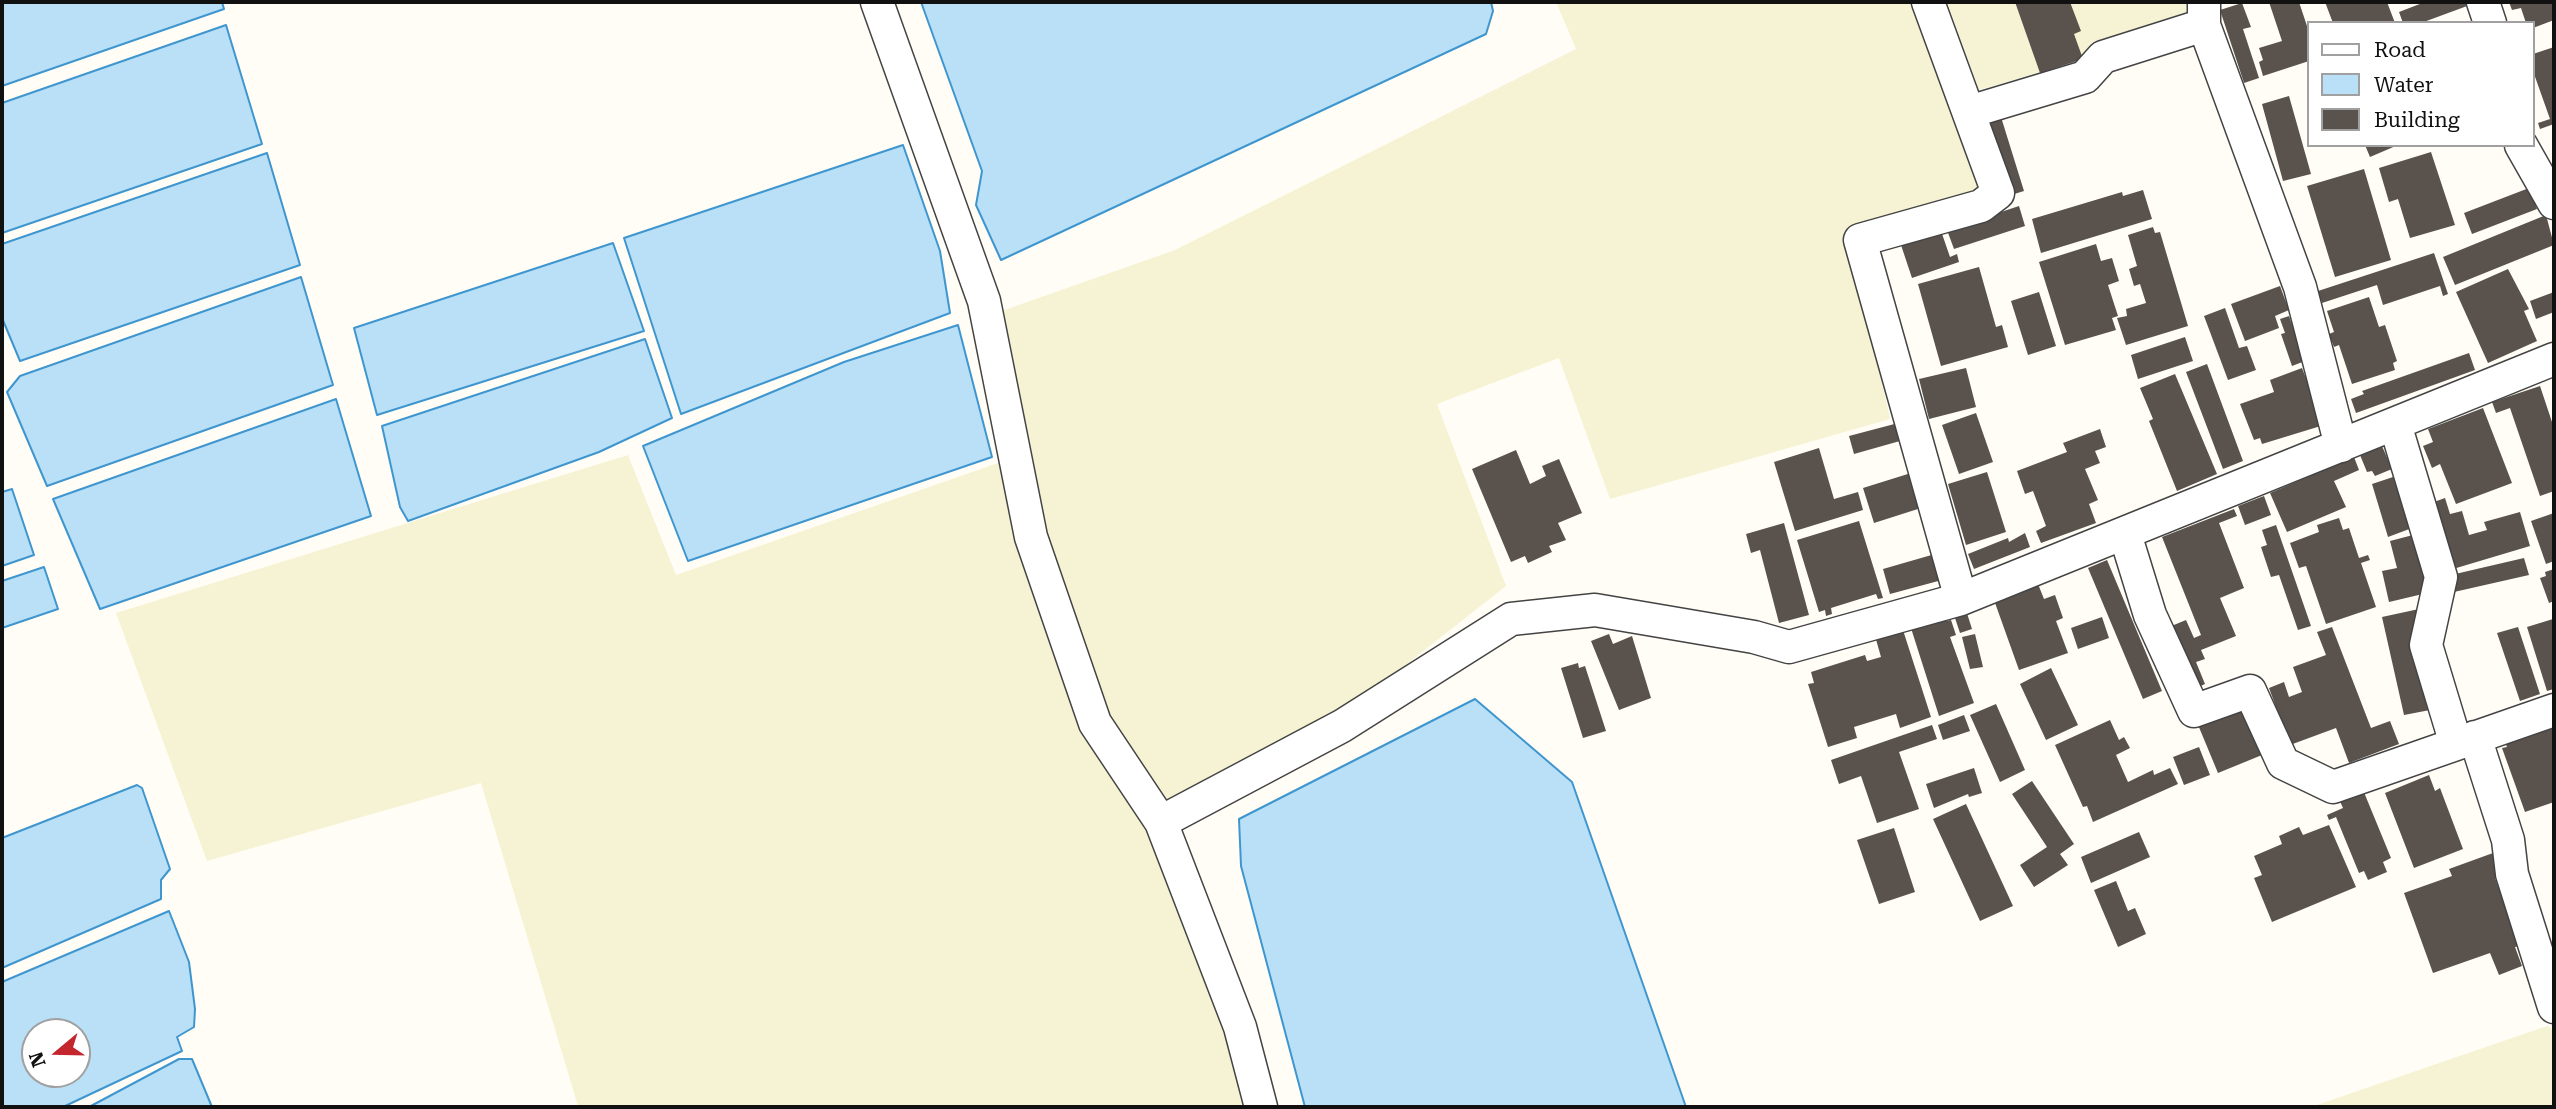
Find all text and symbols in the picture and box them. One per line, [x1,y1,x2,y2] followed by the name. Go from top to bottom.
[2308,21,2535,147] legend
[2374,38,2426,62] text: Road
[2374,73,2433,97] text: Water
[2374,108,2460,132] text: Building
[21,1018,91,1088] north arrow
[24,1049,51,1070] text: N

